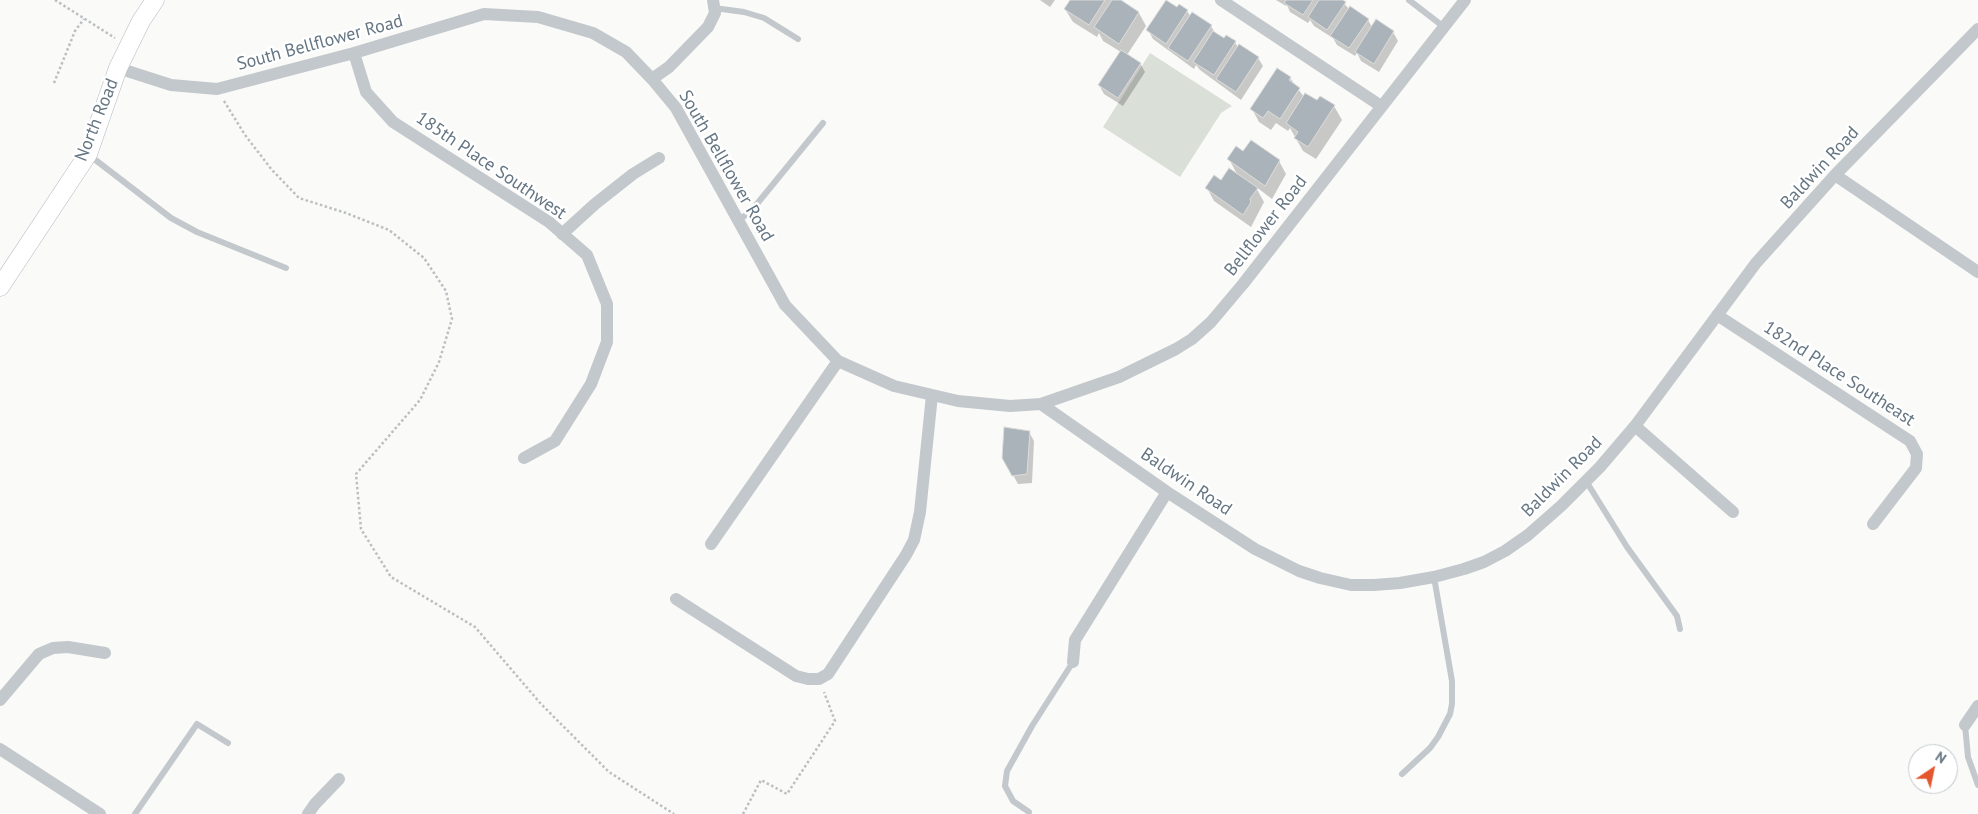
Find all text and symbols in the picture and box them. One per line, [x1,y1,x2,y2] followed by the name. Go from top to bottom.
[235,10,405,76] street label: South Bellflower Road
[71,75,123,165] street label: North Road
[674,87,778,245] street label: South Bellflower Road
[412,108,570,224] street label: 185th Place Southwest
[1776,122,1864,214] street label: Baldwin Road
[1220,172,1312,280] street label: Bellflower Road
[1759,317,1919,431] street label: 182nd Place Southeast
[1517,432,1607,522] street label: Baldwin Road
[1136,444,1236,520] street label: Baldwin Road
[1908,744,1958,794] north arrow
[1932,747,1950,767] text: N

